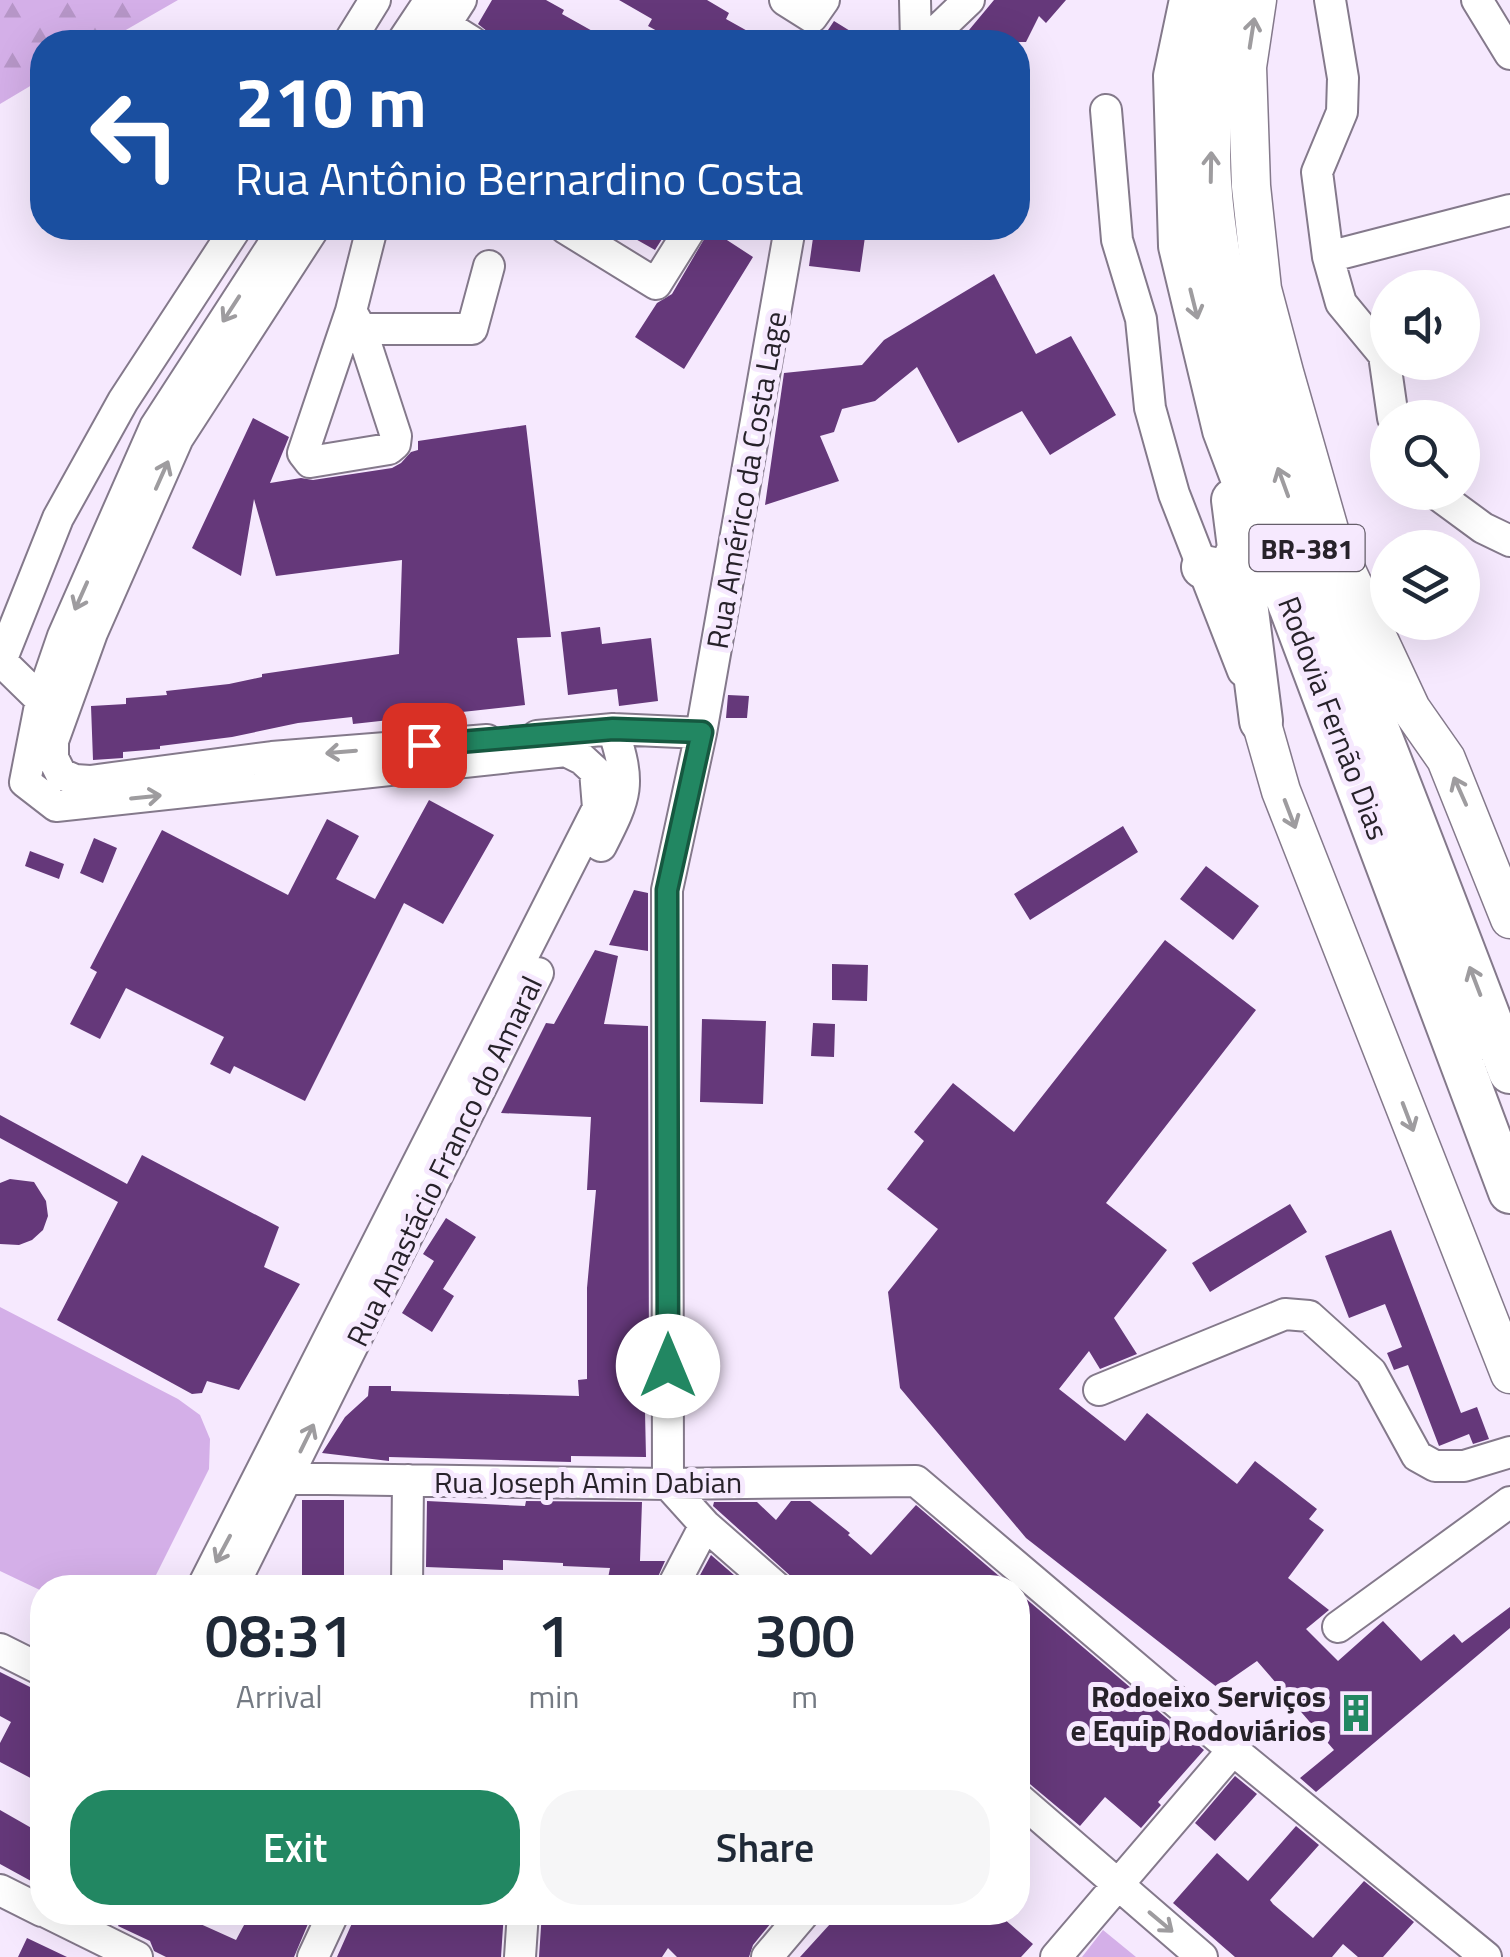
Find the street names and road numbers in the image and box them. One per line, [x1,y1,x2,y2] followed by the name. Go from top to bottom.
[694,308,798,652] street label: Rua Américo da Costa Lage
[1250,525,1364,571] road number: BR-381
[1266,590,1402,846] street label: Rodovia Fernão Dias
[334,968,554,1354] street label: Rua Anastácio Franco do Amaral
[434,1459,742,1505] street label: Rua Joseph Amin Dabian

